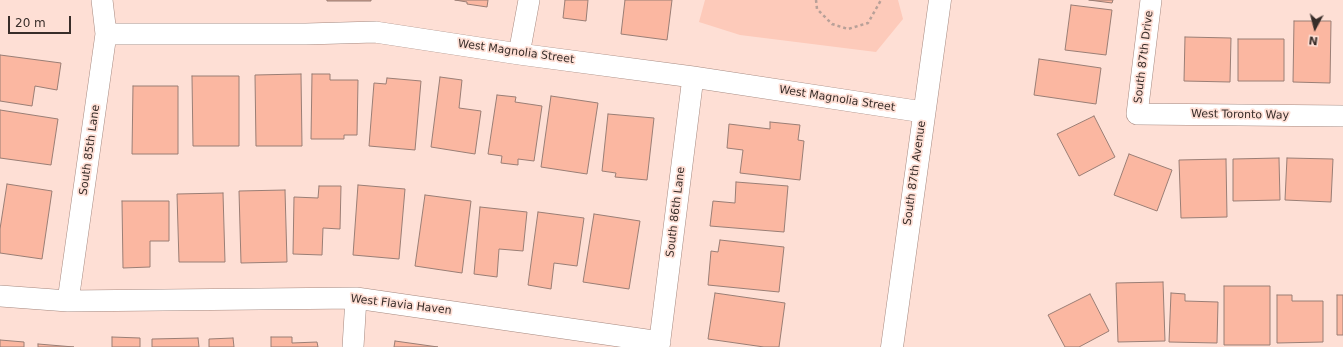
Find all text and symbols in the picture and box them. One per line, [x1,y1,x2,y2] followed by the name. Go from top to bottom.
[10,8,73,34] scale bar
[1295,8,1335,48] north arrow
[1132,10,1156,104] street label: South 87th Drive
[15,16,46,30] text: 20 m
[1308,33,1319,47] text: N
[457,37,575,67] street label: West Magnolia Street
[778,83,896,115] street label: West Magnolia Street
[77,104,103,196] street label: South 85th Lane
[1191,108,1289,122] street label: West Toronto Way
[901,120,929,226] street label: South 87th Avenue
[664,166,688,258] street label: South 86th Lane
[350,292,452,318] street label: West Flavia Haven

